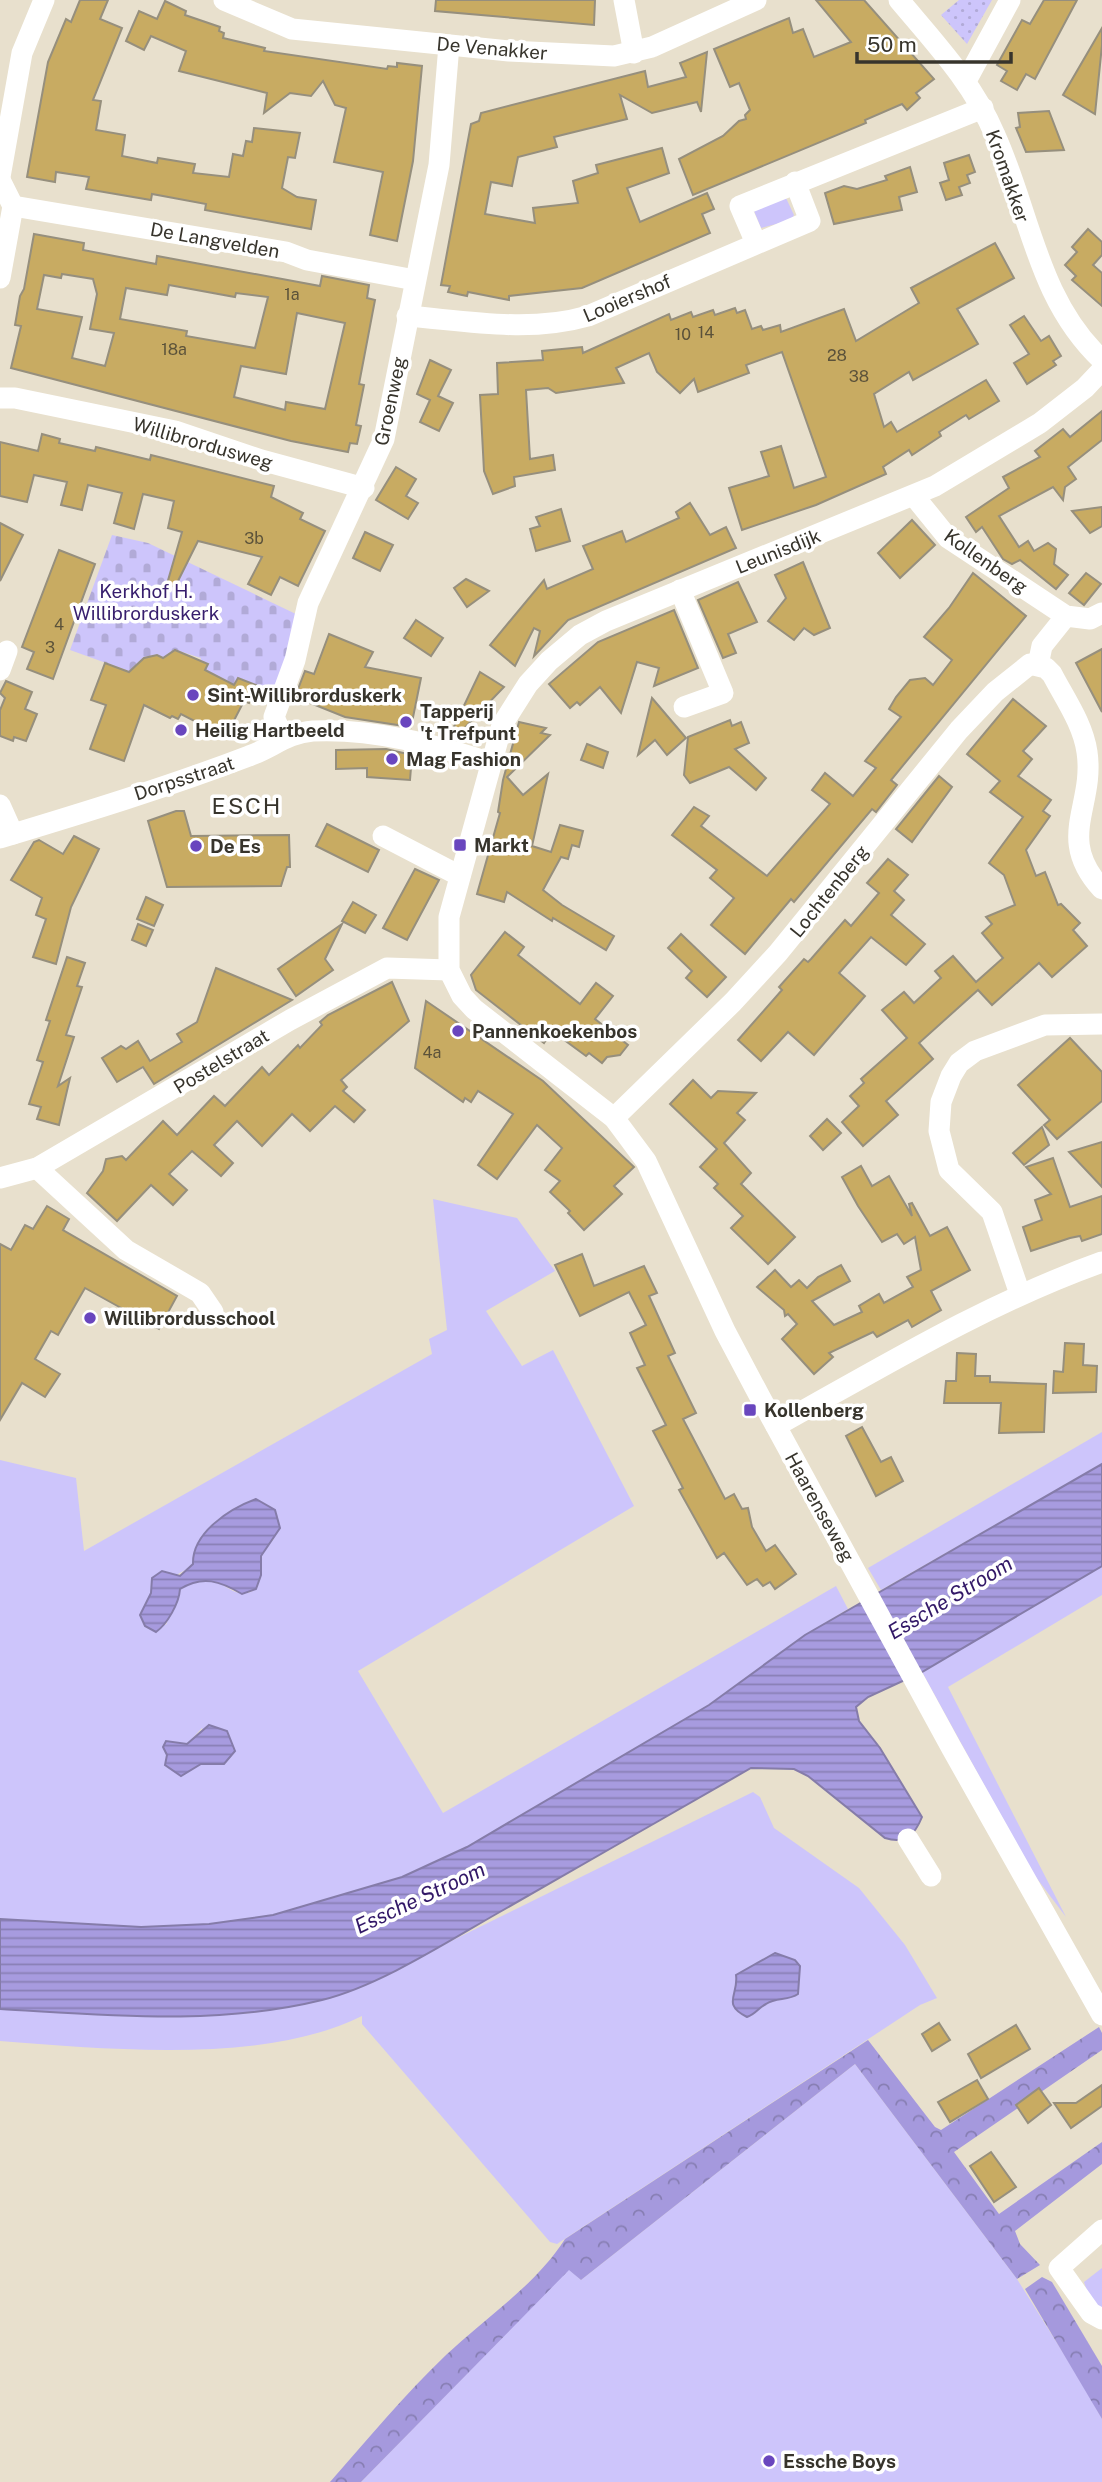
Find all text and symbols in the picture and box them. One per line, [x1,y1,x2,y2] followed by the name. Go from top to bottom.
[857,21,1011,65] scale bar
[436,32,548,64] street label: De Venakker
[867,32,917,57] text: 50 m
[982,127,1034,225] street label: Kromakker
[149,218,281,262] street label: De Langvelden
[580,270,674,326] street label: Looiershof
[284,285,300,304] house number: 1a
[698,323,714,342] house number: 14
[675,325,691,344] house number: 10
[161,340,187,359] house number: 18a
[827,346,847,365] house number: 28
[370,354,410,448] street label: Groenweg
[849,367,869,386] house number: 38
[130,412,276,474] street label: Willibrordusweg
[732,524,824,578] street label: Leunisdijk
[940,524,1032,598] street label: Kollenberg
[244,529,264,548] house number: 3b
[73,580,220,624] park label: Kerkhof H. Willibrorduskerk
[54,615,64,634] house number: 4
[45,638,55,657] house number: 3
[207,684,402,706] place label: Sint-Willibrorduskerk
[185,687,201,703] marker: Sint-Willibrorduskerk
[420,700,516,744] place label: Tapperij 't Trefpunt
[398,714,414,730] marker: Tapperij 't Trefpunt
[195,719,345,741] place label: Heilig Hartbeeld
[173,722,189,738] marker: Heilig Hartbeeld
[406,748,521,770] place label: Mag Fashion
[131,751,237,805] street label: Dorpsstraat
[384,751,400,767] marker: Mag Fashion
[212,792,282,819] district label: ESCH
[474,834,529,856] place label: Markt
[210,835,261,857] place label: De Es
[452,837,468,853] marker: Markt
[188,838,204,854] marker: De Es
[785,840,873,941] street label: Lochtenberg
[472,1020,637,1042] place label: Pannenkoekenbos
[450,1023,466,1039] marker: Pannenkoekenbos
[169,1024,273,1098] street label: Postelstraat
[423,1043,441,1062] house number: 4a
[104,1307,275,1329] place label: Willibrordusschool
[82,1310,98,1326] marker: Willibrordusschool
[764,1399,864,1421] place label: Kollenberg
[742,1402,758,1418] marker: Kollenberg
[781,1448,859,1566] street label: Haarenseweg
[883,1551,1017,1645] water label: Essche Stroom
[351,1856,489,1939] water label: Essche Stroom
[783,2450,896,2472] place label: Essche Boys
[761,2453,777,2469] marker: Essche Boys

